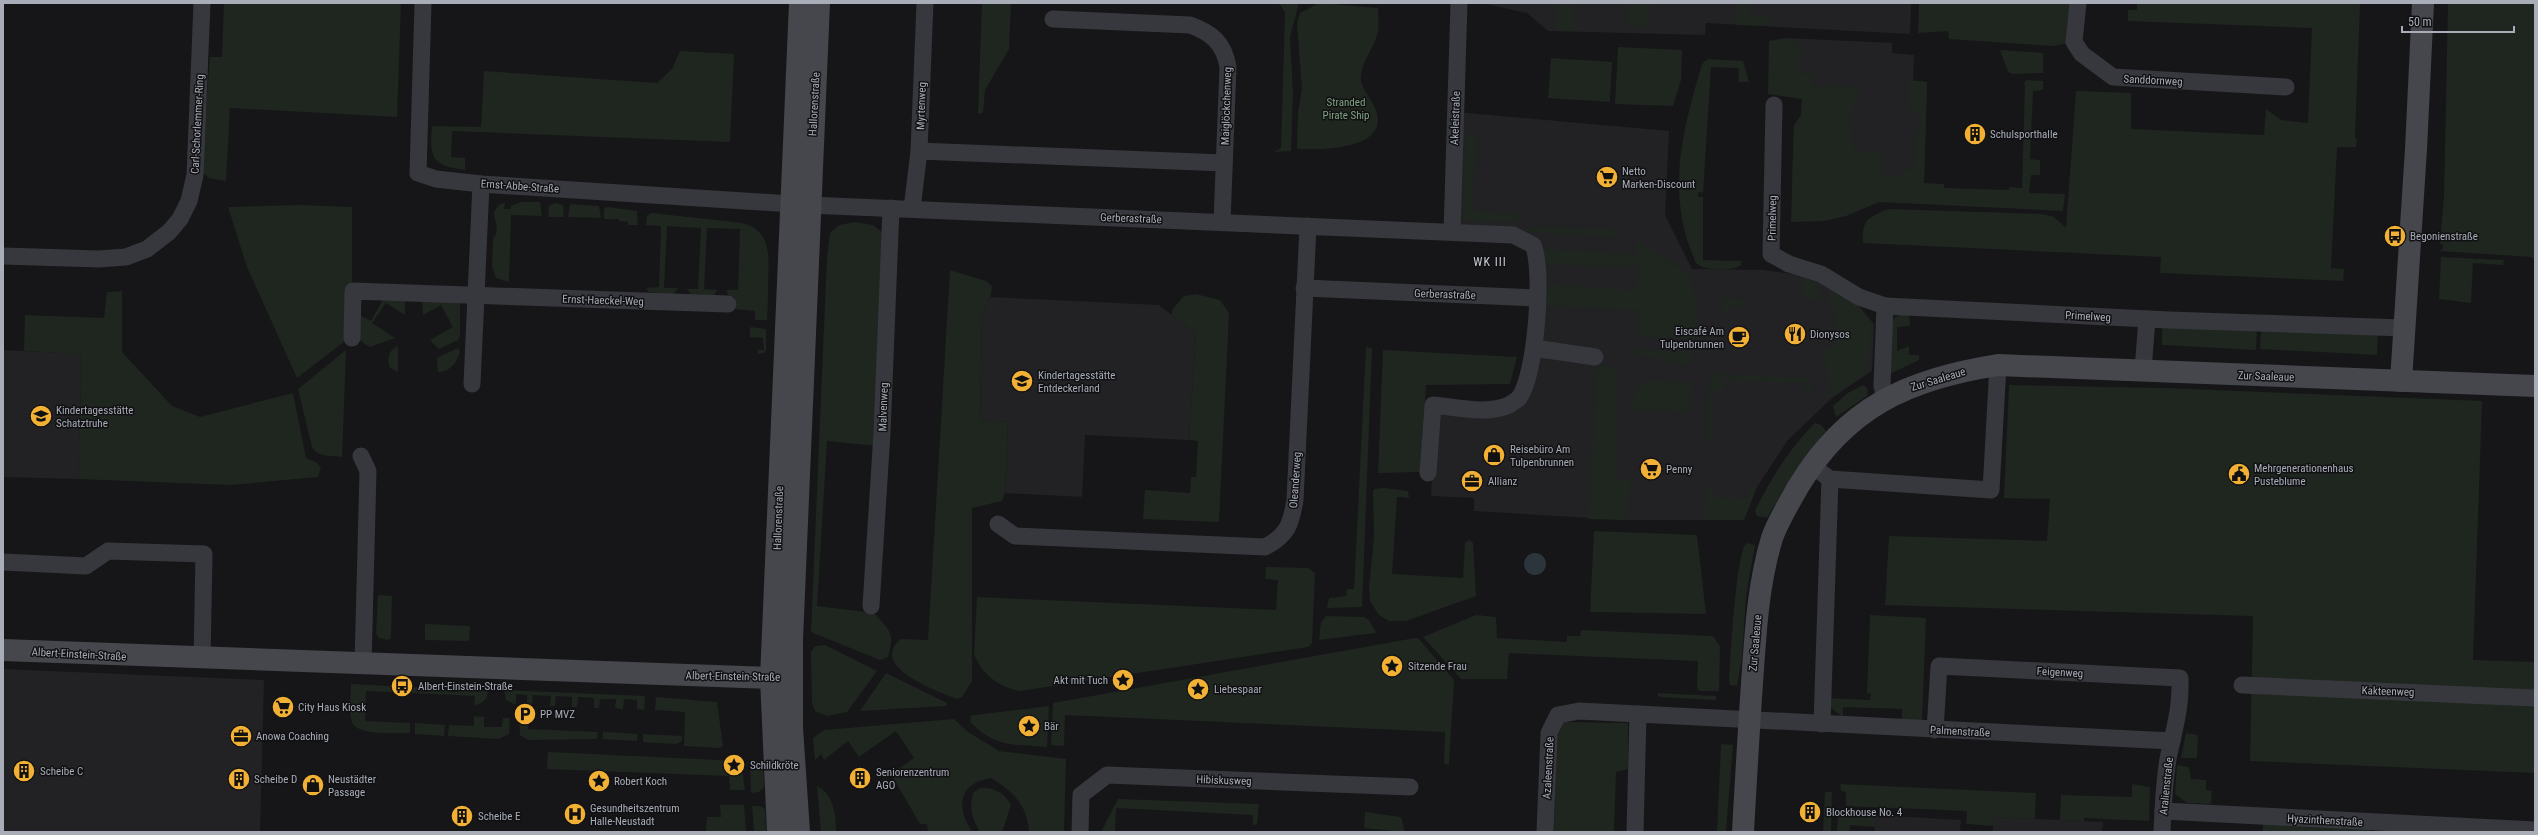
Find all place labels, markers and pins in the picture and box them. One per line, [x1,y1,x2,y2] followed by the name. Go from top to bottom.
[1962,121,1988,147] building icon: Schulsporthalle
[1990,128,2058,141] place label: Schulsporthalle
[1594,164,1620,190] supermarket icon: Netto Marken-Discount
[1622,165,1695,191] place label: Netto Marken-Discount
[2382,223,2408,249] bus stop icon: Begonienstraße
[2410,230,2478,243] place label: Begonienstraße
[1782,321,1808,347] restaurant icon: Dionysos
[1726,324,1752,350] cafe icon: Eiscafé Am Tulpenbrunnen
[1660,325,1724,351] place label: Eiscafé Am Tulpenbrunnen
[1810,328,1850,341] place label: Dionysos
[1009,368,1035,394] school or university icon: Kindertagesstätte Entdeckerland
[1038,369,1115,395] place label: Kindertagesstätte Entdeckerland
[28,403,54,429] school or university icon: Kindertagesstätte Schatztruhe
[56,404,133,430] place label: Kindertagesstätte Schatztruhe
[1481,442,1507,468] shop icon: Reisebüro Am Tulpenbrunnen
[1510,443,1574,469] place label: Reisebüro Am Tulpenbrunnen
[1638,456,1664,482] supermarket icon: Penny
[2226,461,2252,487] public building icon: Mehrgenerationenhaus Pusteblume
[2254,462,2354,488] place label: Mehrgenerationenhaus Pusteblume
[1666,463,1693,476] place label: Penny
[1459,468,1485,494] office icon: Allianz
[1488,475,1518,488] place label: Allianz
[1379,653,1405,679] place icon: Sitzende Frau
[1408,660,1467,673] place label: Sitzende Frau
[1110,667,1136,693] place icon: Akt mit Tuch
[389,673,415,699] bus stop icon: Albert-Einstein-Straße
[1054,674,1108,687] place label: Akt mit Tuch
[1185,676,1211,702] place icon: Liebespaar
[418,680,513,693] place label: Albert-Einstein-Straße
[1214,683,1262,696] place label: Liebespaar
[270,694,296,720] supermarket icon: City Haus Kiosk
[298,701,366,714] place label: City Haus Kiosk
[512,701,538,727] parking icon: PP MVZ
[540,708,575,721] place label: PP MVZ
[1016,713,1042,739] place icon: Bär
[1044,720,1059,733] place label: Bär
[228,723,254,749] office icon: Anowa Coaching
[256,730,329,743] place label: Anowa Coaching
[721,752,747,778] place icon: Schildkröte
[11,758,37,784] building icon: Scheibe C
[750,759,799,772] place label: Schildkröte
[40,765,83,778] place label: Scheibe C
[847,765,873,791] building icon: Seniorenzentrum AGO
[226,766,252,792] building icon: Scheibe D
[876,766,949,792] place label: Seniorenzentrum AGO
[586,768,612,794] place icon: Robert Koch
[300,772,326,798] shop icon: Neustädter Passage
[254,773,297,786] place label: Scheibe D
[328,773,377,799] place label: Neustädter Passage
[614,775,667,788] place label: Robert Koch
[1797,799,1823,825] building icon: Blockhouse No. 4
[562,801,588,827] hospital icon: Gesundheitszentrum Halle-Neustadt
[590,802,679,828] place label: Gesundheitszentrum Halle-Neustadt
[449,803,475,829] building icon: Scheibe E
[1826,806,1903,819] place label: Blockhouse No. 4
[478,810,521,823] place label: Scheibe E

